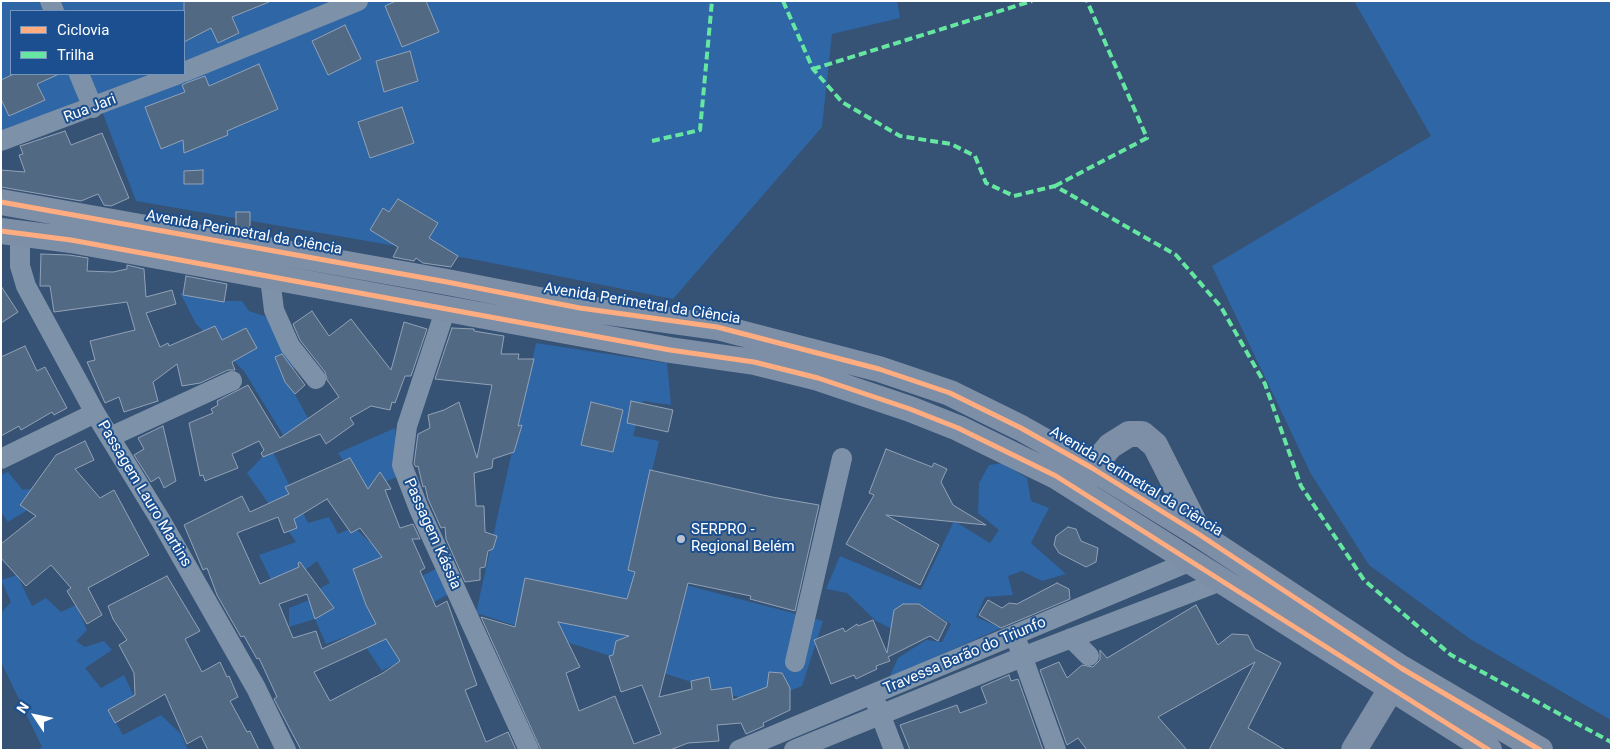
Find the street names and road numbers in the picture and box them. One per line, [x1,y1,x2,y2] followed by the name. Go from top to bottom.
[61,91,119,127] street label: Rua Jari
[145,207,343,259] street label: Avenida Perimetral da Ciência
[542,280,742,328] street label: Avenida Perimetral da Ciência
[93,418,195,570] street label: Passagem Lauro Martins
[1046,423,1226,541] street label: Avenida Perimetral da Ciência
[400,476,464,592] street label: Passagem Kássia
[881,614,1049,698] street label: Travessa Barão do Triunfo

